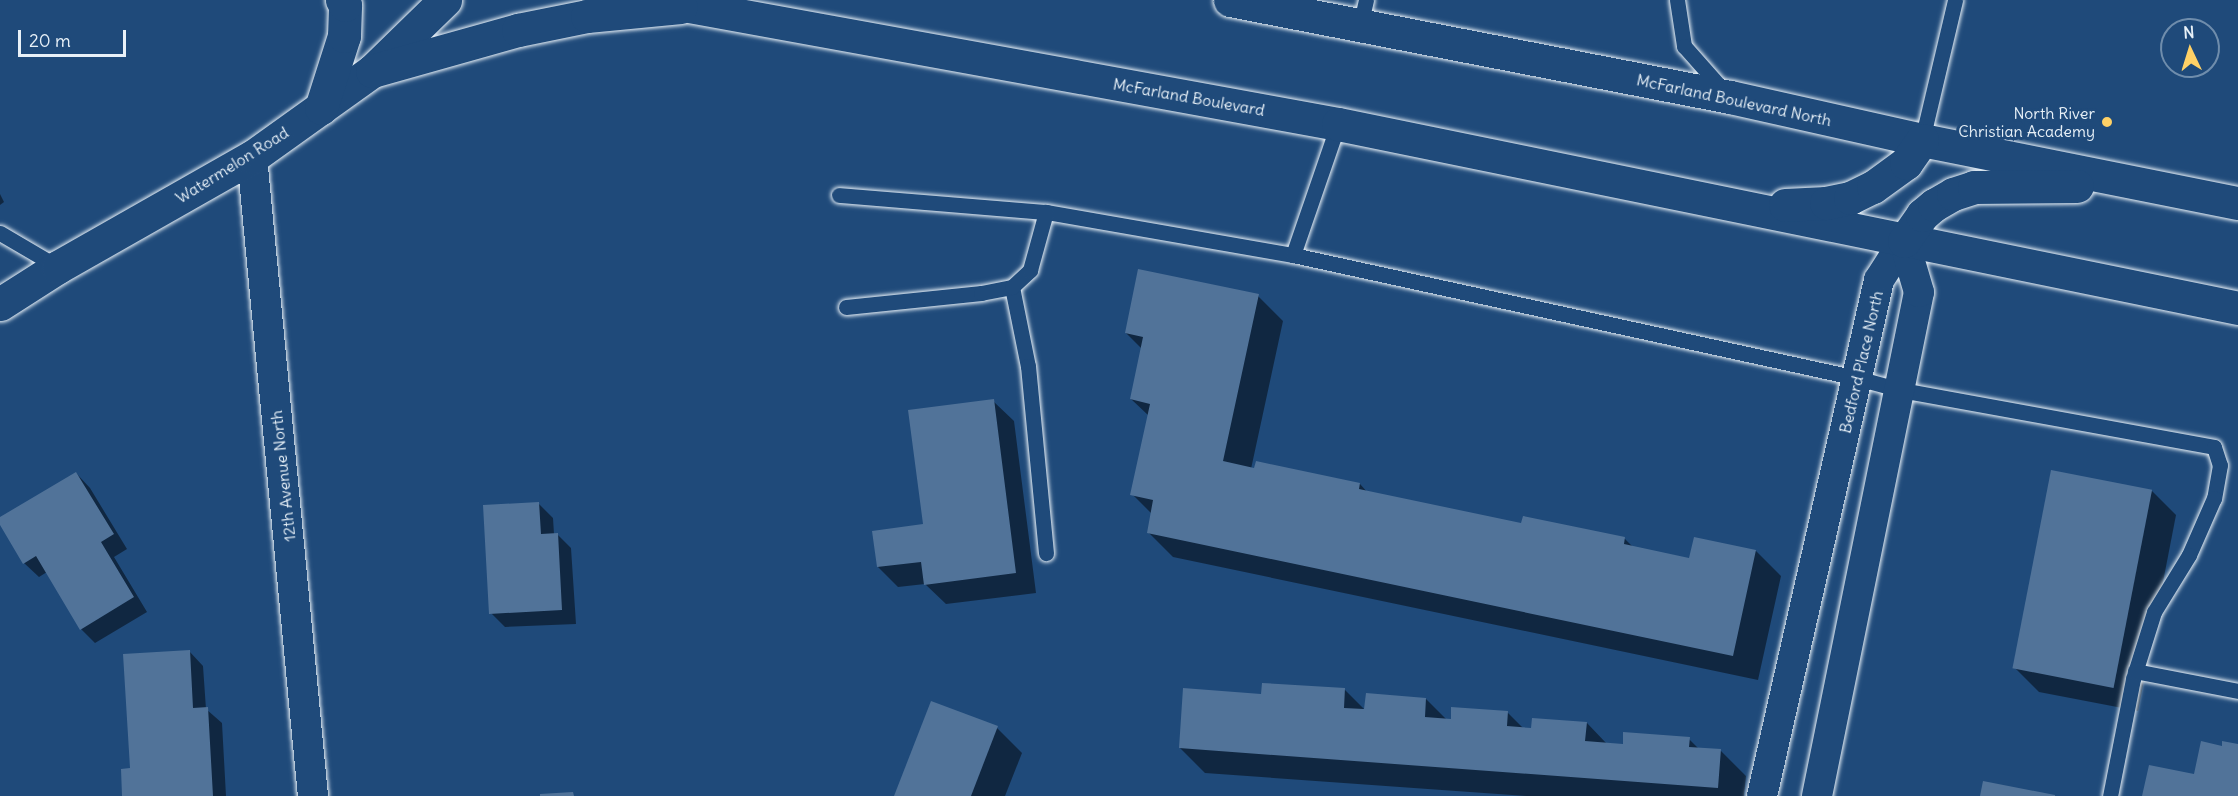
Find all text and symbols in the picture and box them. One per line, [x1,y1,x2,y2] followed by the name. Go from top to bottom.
[21,18,129,56] scale bar
[2160,18,2220,78] north arrow
[2183,22,2195,42] text: N
[29,29,71,52] text: 20 m
[1635,70,1833,130] street label: McFarland Boulevard North
[1112,74,1266,120] street label: McFarland Boulevard
[1958,103,2095,141] place label: North River Christian Academy
[2100,115,2114,129] marker: North River Christian Academy
[172,123,292,207] street label: Watermelon Road
[1835,289,1887,435] street label: Bedford Place North
[267,409,299,543] street label: 12th Avenue North

